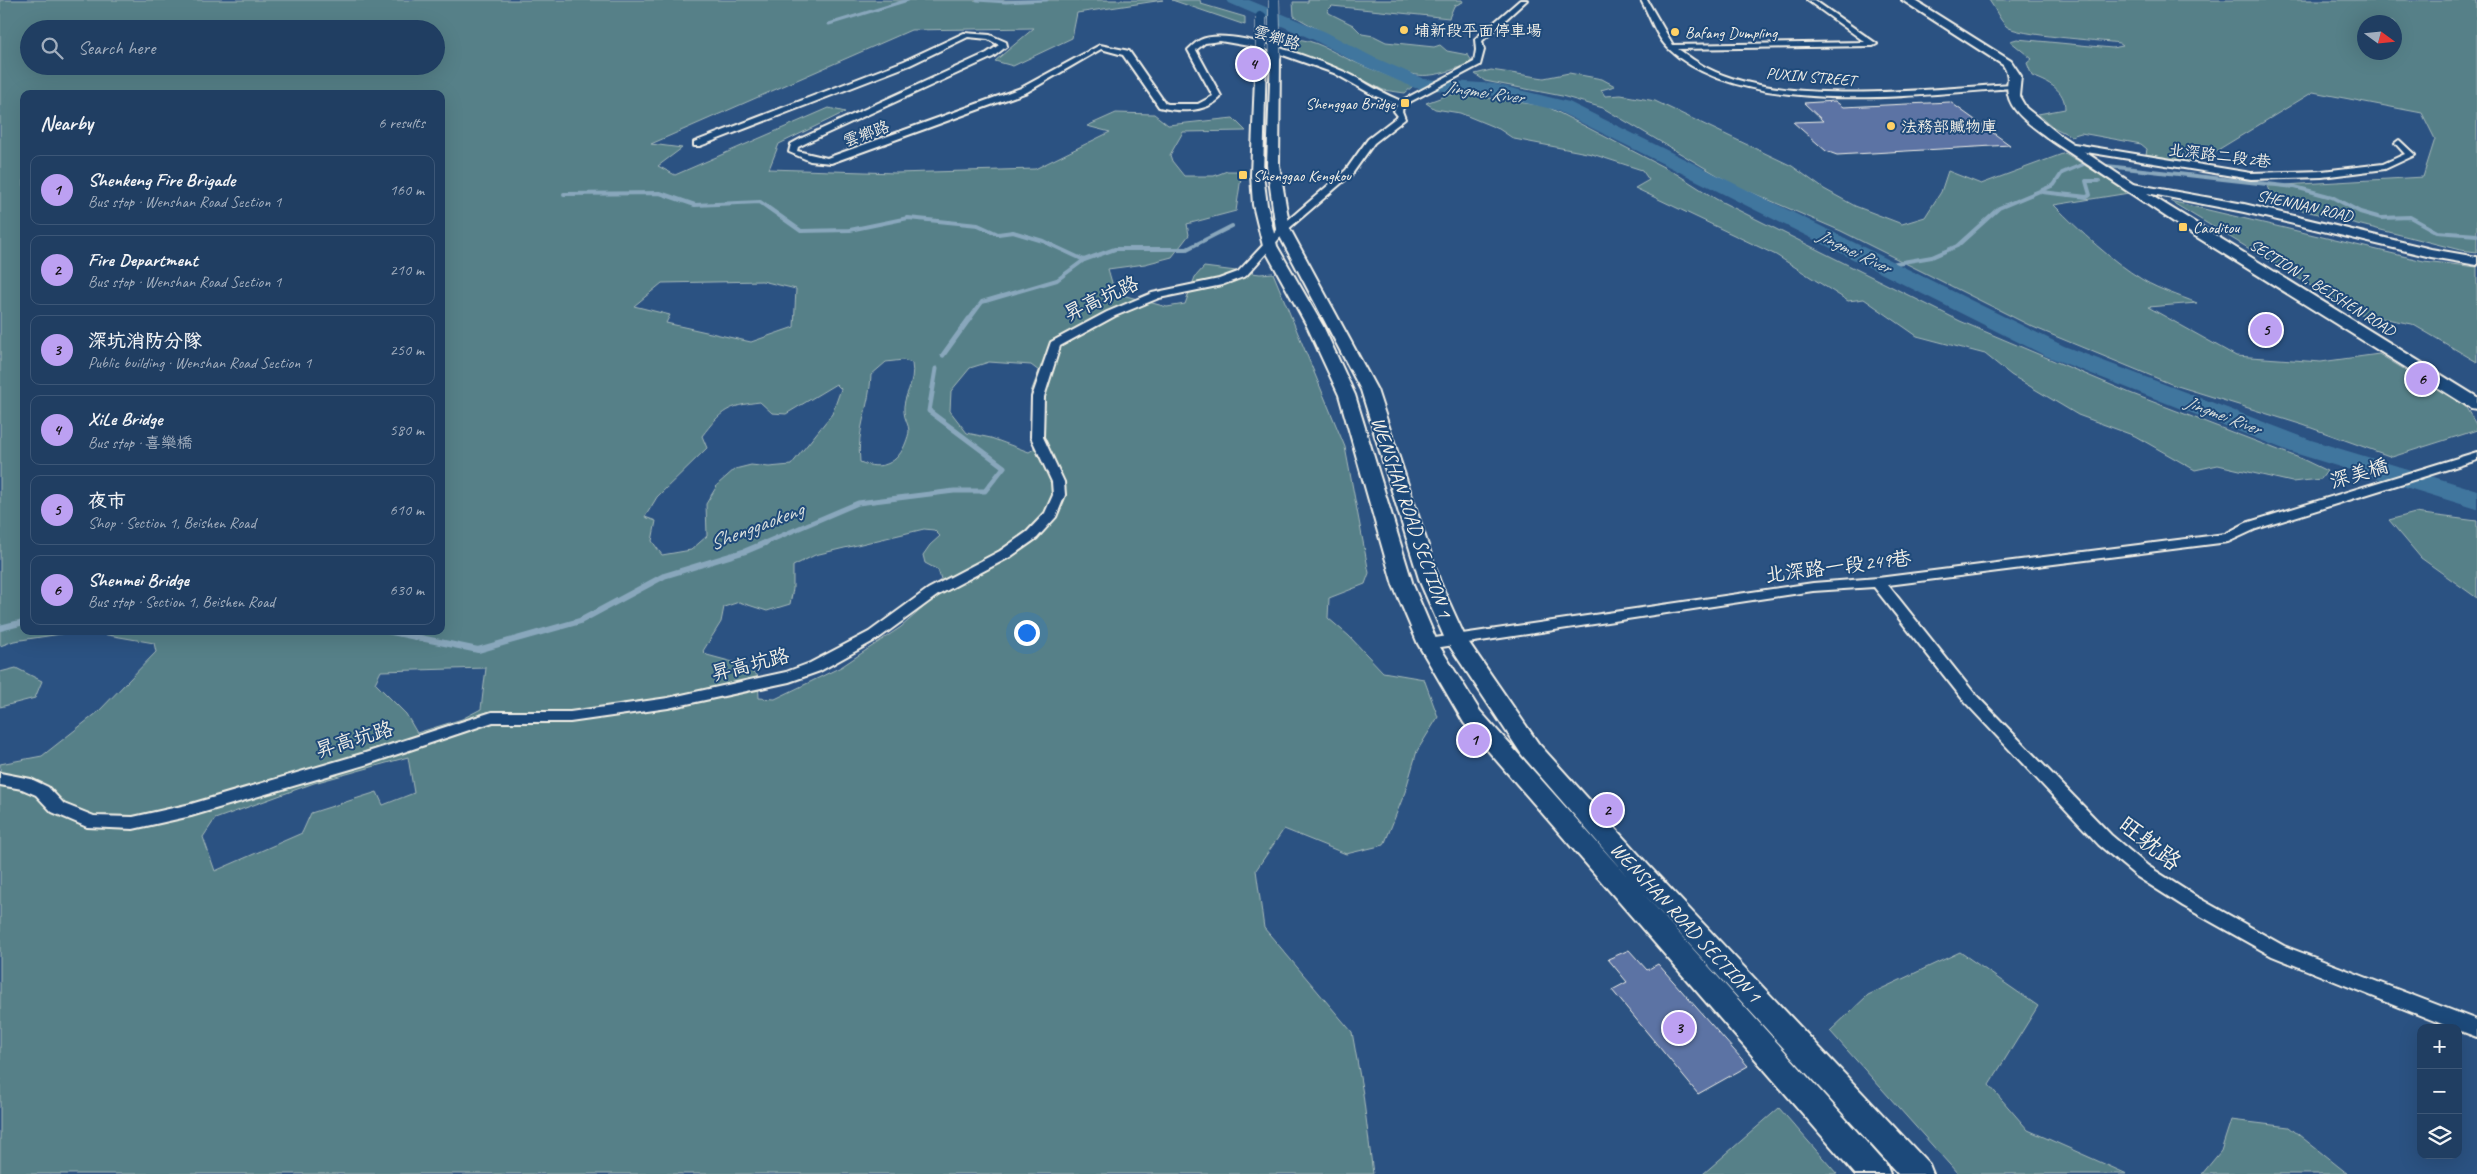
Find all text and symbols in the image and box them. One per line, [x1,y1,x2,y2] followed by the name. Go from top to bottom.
[2357,15,2402,60] north arrow
[20,20,445,75] search box
[1251,21,1303,55] street label: 雲鄉路
[1414,21,1542,41] place label: 埔新段平面停車場
[1685,23,1778,43] place label: Bafang Dumpling
[1398,24,1410,36] marker: 埔新段平面停車場
[1669,26,1681,38] marker: Bafang Dumpling
[38,34,66,62] icon: search
[78,36,155,60] text: Search here
[1237,45,1269,83] pin: 4
[1765,63,1860,91] street label: PUXIN STREET
[1442,75,1527,109] water label: Jingmei River
[1306,94,1397,114] place label: Shenggao Bridge
[1399,97,1411,109] marker: Shenggao Bridge
[40,110,93,136] text: Nearby
[378,113,425,133] text: 6 results
[840,116,892,152] street label: 雲鄉路
[1901,117,1997,137] place label: 法務部贓物庫
[1885,120,1897,132] marker: 法務部贓物庫
[2167,140,2272,172] street label: 北深路二段2巷
[1253,166,1352,186] place label: Shenggao Kengkou
[88,168,235,192] text: Shenkeng Fire Brigade
[1237,169,1249,181] marker: Shenggao Kengkou
[53,180,61,200] text: 1
[390,180,424,200] text: 160 m
[2255,185,2356,227] street label: SHENNAN ROAD
[88,192,281,212] text: Bus stop · Wenshan Road Section 1
[2193,218,2240,238] place label: Caoditou
[2177,221,2189,233] marker: Caoditou
[1812,223,1896,279] water label: Jingmei River
[2246,235,2401,342] street label: SECTION 1, BEISHEN ROAD
[88,248,198,272] text: Fire Department
[53,260,61,280] text: 2
[390,260,424,280] text: 210 m
[1060,270,1144,327] street label: 昇高坑路
[88,272,281,292] text: Bus stop · Wenshan Road Section 1
[2250,311,2282,349] pin: 5
[88,329,202,353] text: 深坑消防分隊
[53,340,61,360] text: 3
[390,340,424,360] text: 250 m
[88,353,311,373] text: Public building · Wenshan Road Section 1
[2406,360,2438,398] pin: 6
[2180,390,2266,440] water label: Jingmei River
[88,407,162,431] text: XiLe Bridge
[1365,414,1458,622] street label: WENSHAN ROAD SECTION 1
[53,420,61,440] text: 4
[390,420,424,440] text: 580 m
[88,433,193,453] text: Bus stop · 喜樂橋
[2327,453,2391,494] street label: 深美橋
[88,489,126,513] text: 夜市
[705,495,809,556] water label: Shenggaokeng
[54,500,60,520] text: 5
[390,500,424,520] text: 610 m
[88,513,256,533] text: Shop · Section 1, Beishen Road
[1764,545,1914,588] street label: 北深路一段249巷
[88,568,189,592] text: Shenmei Bridge
[53,580,61,600] text: 6
[390,580,424,600] text: 630 m
[88,592,275,612] text: Bus stop · Section 1, Beishen Road
[1014,620,1040,646] your location
[708,642,793,686] street label: 昇高坑路
[312,716,397,763] street label: 昇高坑路
[1458,721,1490,759] pin: 1
[1591,791,1623,829] pin: 2
[2112,809,2188,877] street label: 旺躭路
[1605,837,1767,1009] street label: WENSHAN ROAD SECTION 1
[1663,1009,1695,1047] pin: 3
[2417,1024,2462,1159] map controls
[2417,1024,2462,1069] button: +
[2417,1069,2462,1114] button: −
[2417,1114,2462,1159] button: layers

